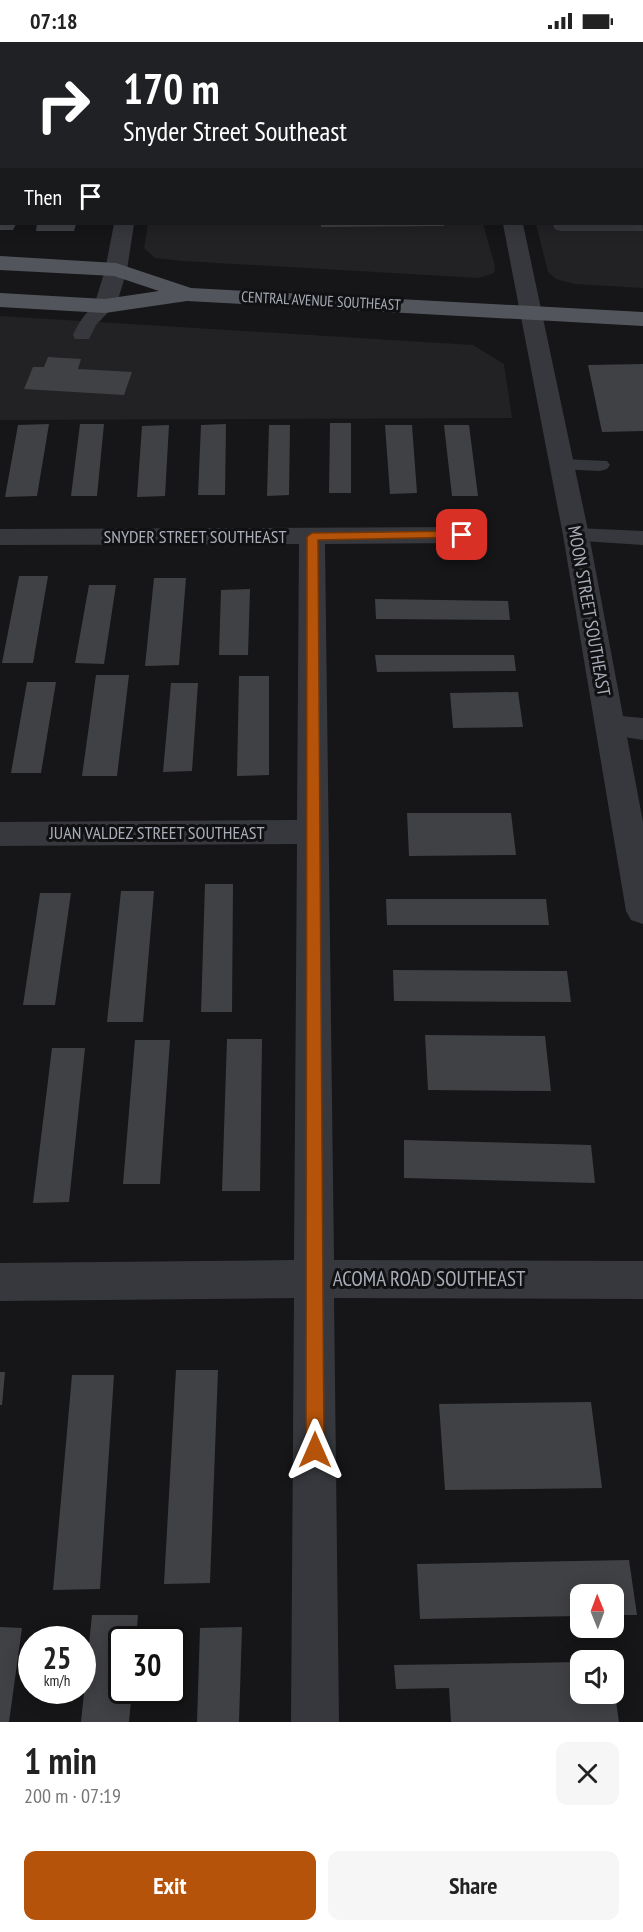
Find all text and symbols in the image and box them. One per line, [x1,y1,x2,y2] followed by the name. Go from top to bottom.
[30,7,78,35] text: 07:18
[123,61,220,116] text: 170 m
[24,66,102,144] icon: right
[123,114,347,148] text: Snyder Street Southeast
[74,180,107,213] icon: arrive
[24,183,62,211] text: Then
[241,287,402,314] street label: CENTRAL AVENUE SOUTHEAST
[436,509,487,560] pin
[445,518,478,551] icon: arrive
[563,524,616,698] street label: MOON STREET SOUTHEAST
[104,525,286,548] street label: SNYDER STREET SOUTHEAST
[48,821,265,844] street label: JUAN VALDEZ STREET SOUTHEAST
[333,1265,526,1292] street label: ACOMA ROAD SOUTHEAST
[283,1418,347,1482] position arrow
[570,1584,624,1638] north arrow
[570,1584,624,1704] map controls
[108,1626,186,1704] speed limit sign: 30
[43,1638,71,1677] text: 25
[570,1650,624,1704] button: sound
[44,1671,70,1690] text: km/h
[24,1737,97,1784] text: 1 min
[556,1742,619,1805] button: close
[24,1783,121,1809] text: 200 m · 07:19
[24,1851,316,1920] button: Exit
[328,1851,619,1920] button: Share

